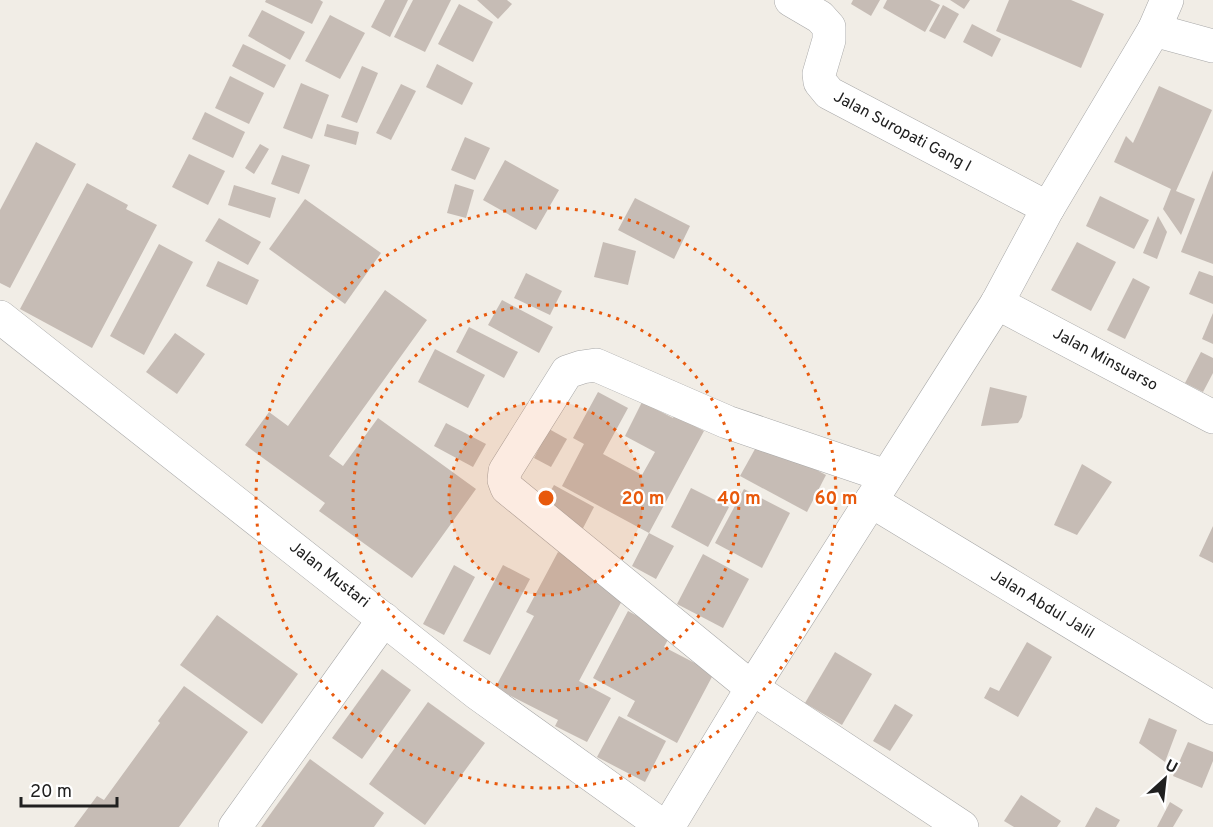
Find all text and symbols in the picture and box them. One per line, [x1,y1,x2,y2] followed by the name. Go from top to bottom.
[830,87,974,177] street label: Jalan Suropati Gang I
[1049,324,1161,396] street label: Jalan Minsuarso
[536,488,556,508] centre of rings
[621,488,665,511] text: 20 m
[717,488,761,511] text: 40 m
[814,488,858,511] text: 60 m
[285,537,373,613] street label: Jalan Mustari
[986,566,1098,644] street label: Jalan Abdul Jalil
[1135,749,1195,809] north arrow
[1161,756,1181,779] text: U
[21,770,117,808] scale bar
[30,781,72,804] text: 20 m

